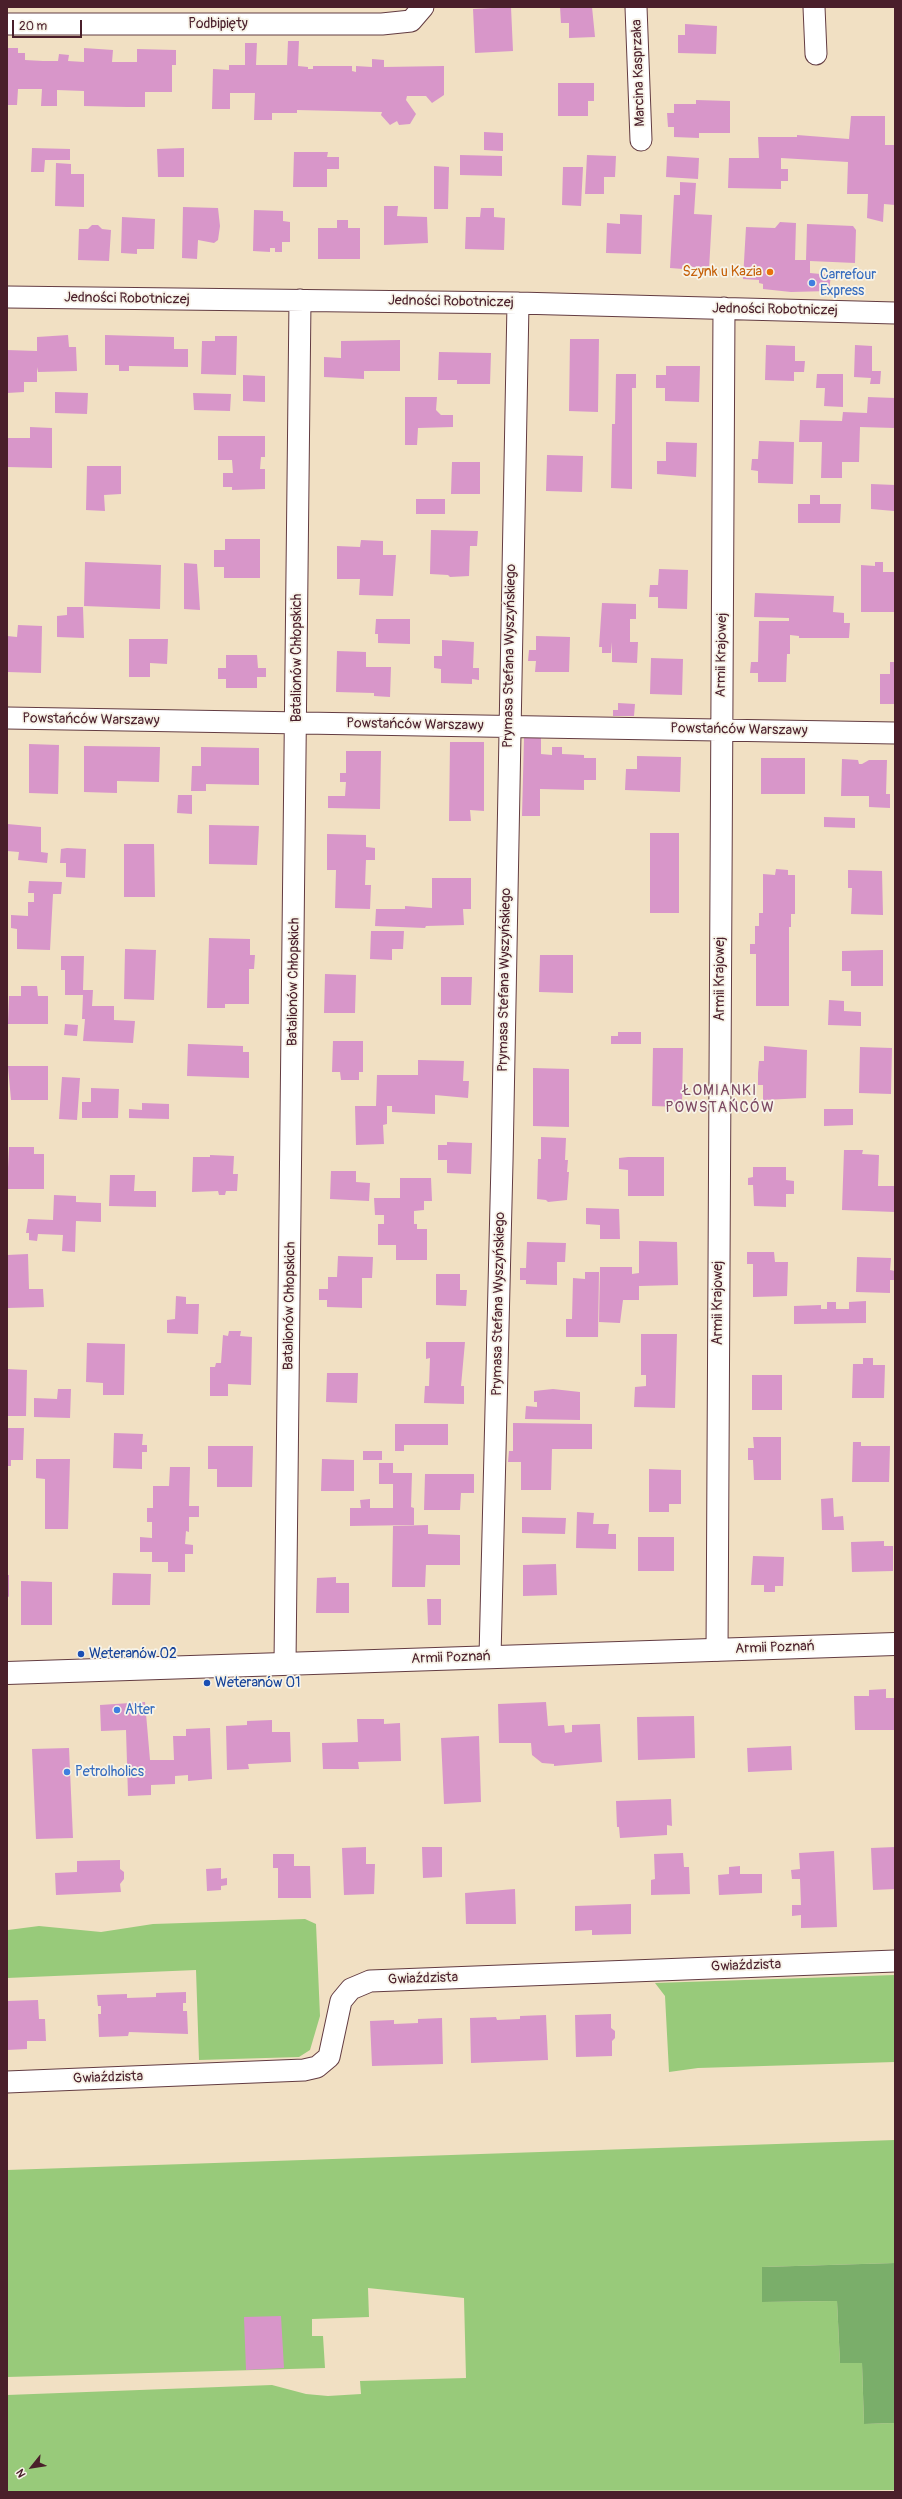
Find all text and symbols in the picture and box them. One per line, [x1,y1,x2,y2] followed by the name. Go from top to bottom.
[14,12,84,38] scale bar
[188,16,248,32] street label: Podbipięty
[19,19,47,34] text: 20 m
[629,19,649,127] street label: Marcina Kasprzaka
[682,264,762,280] place label: Szynk u Kazia
[765,267,775,277] marker: Szynk u Kazia
[820,267,876,300] place label: Carrefour Express
[807,278,817,288] marker: Carrefour Express
[64,290,190,308] street label: Jedności Robotniczej
[388,293,514,311] street label: Jedności Robotniczej
[712,301,838,319] street label: Jedności Robotniczej
[500,564,520,748] street label: Prymasa Stefana Wyszyńskiego
[289,594,305,722] street label: Batalionów Chłopskich
[713,613,731,697] street label: Armii Krajowej
[22,710,160,730] street label: Powstańców Warszawy
[346,715,484,735] street label: Powstańców Warszawy
[670,720,808,740] street label: Powstańców Warszawy
[495,888,515,1072] street label: Prymasa Stefana Wyszyńskiego
[284,918,304,1046] street label: Batalionów Chłopskich
[712,937,728,1021] street label: Armii Krajowej
[665,1082,775,1117] district label: ŁOMIANKI POWSTAŃCÓW
[489,1212,509,1396] street label: Prymasa Stefana Wyszyńskiego
[280,1242,300,1370] street label: Batalionów Chłopskich
[710,1261,726,1345] street label: Armii Krajowej
[735,1638,815,1658] street label: Armii Poznań
[89,1646,177,1662] place label: Weteranów 02
[411,1648,491,1668] street label: Armii Poznań
[76,1649,86,1659] marker: Weteranów 02
[215,1675,301,1691] place label: Weteranów 01
[202,1678,212,1688] marker: Weteranów 01
[125,1702,155,1718] place label: Alter
[112,1705,122,1715] marker: Alter
[75,1764,144,1780] place label: Petrolholics
[62,1767,72,1777] marker: Petrolholics
[711,1956,781,1976] street label: Gwiaździsta
[388,1969,458,1989] street label: Gwiaździsta
[73,2068,143,2088] street label: Gwiaździsta
[12,2447,52,2487] north arrow
[14,2467,29,2480] text: N

